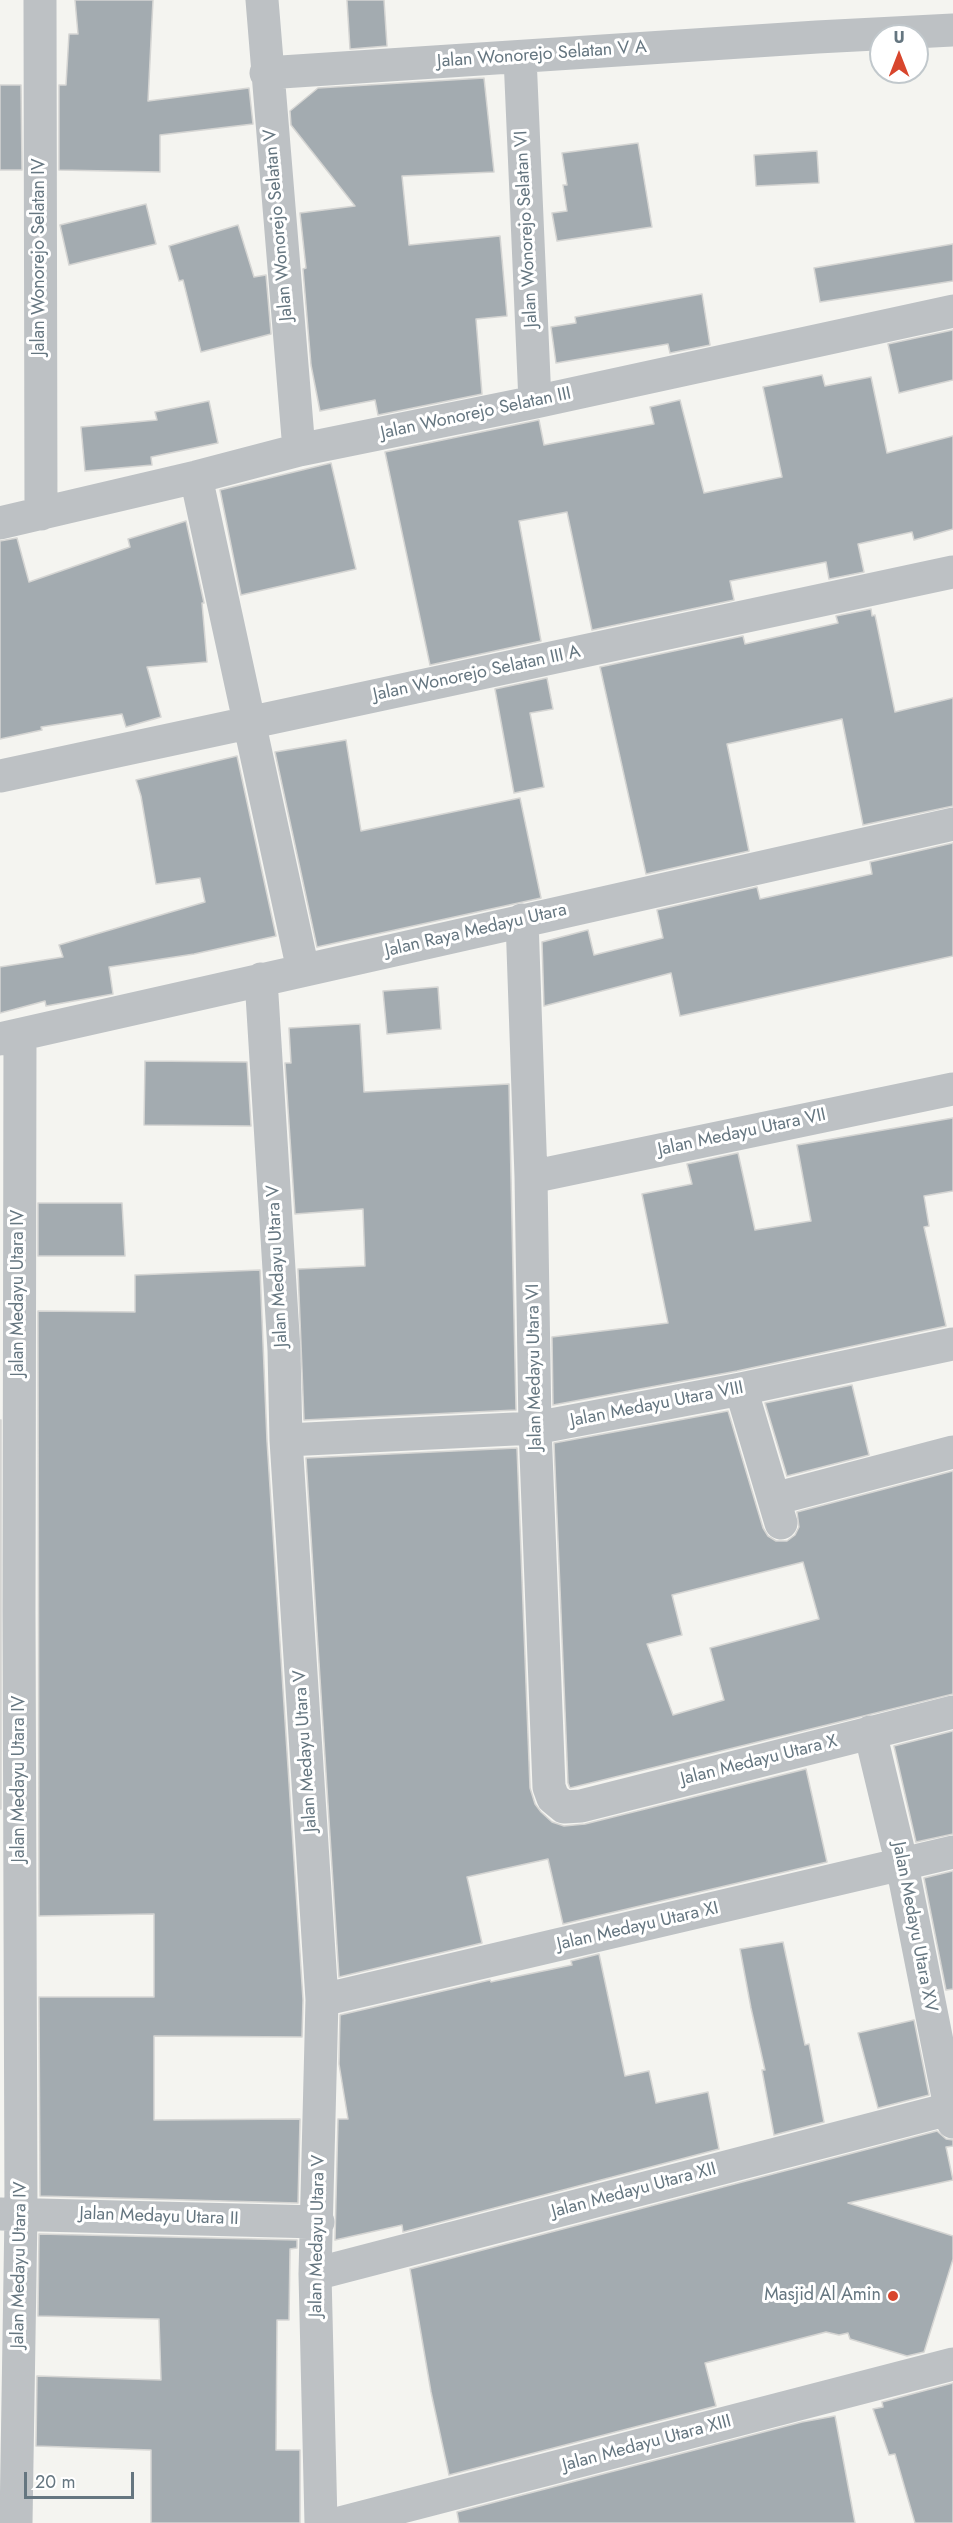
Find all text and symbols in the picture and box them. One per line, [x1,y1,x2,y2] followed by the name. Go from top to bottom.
[869,24,929,84] north arrow
[893,26,905,49] text: U
[437,37,647,73] street label: Jalan Wonorejo Selatan V A
[260,128,298,322] street label: Jalan Wonorejo Selatan V
[511,130,543,328] street label: Jalan Wonorejo Selatan VI
[29,158,51,356] street label: Jalan Wonorejo Selatan IV
[379,383,573,445] street label: Jalan Wonorejo Selatan III
[371,641,583,707] street label: Jalan Wonorejo Selatan III A
[383,900,569,962] street label: Jalan Raya Medayu Utara
[656,1105,828,1161] street label: Jalan Medayu Utara VII
[263,1184,293,1348] street label: Jalan Medayu Utara V
[8,1210,30,1376] street label: Jalan Medayu Utara IV
[523,1283,547,1451] street label: Jalan Medayu Utara VI
[569,1378,745,1432] street label: Jalan Medayu Utara VIII
[290,1669,322,1833] street label: Jalan Medayu Utara V
[9,1696,31,1862] street label: Jalan Medayu Utara IV
[679,1731,839,1791] street label: Jalan Medayu Utara X
[887,1840,941,2014] street label: Jalan Medayu Utara XV
[555,1898,721,1956] street label: Jalan Medayu Utara XI
[306,2155,330,2317] street label: Jalan Medayu Utara V
[549,2159,719,2223] street label: Jalan Medayu Utara XII
[8,2181,32,2349] street label: Jalan Medayu Utara IV
[79,2203,239,2231] street label: Jalan Medayu Utara II
[764,2285,881,2307] place label: Masjid Al Amin
[886,2289,900,2303] marker: Masjid Al Amin
[560,2411,734,2477] street label: Jalan Medayu Utara XIII
[27,2460,136,2498] scale bar
[35,2469,75,2495] text: 20 m

